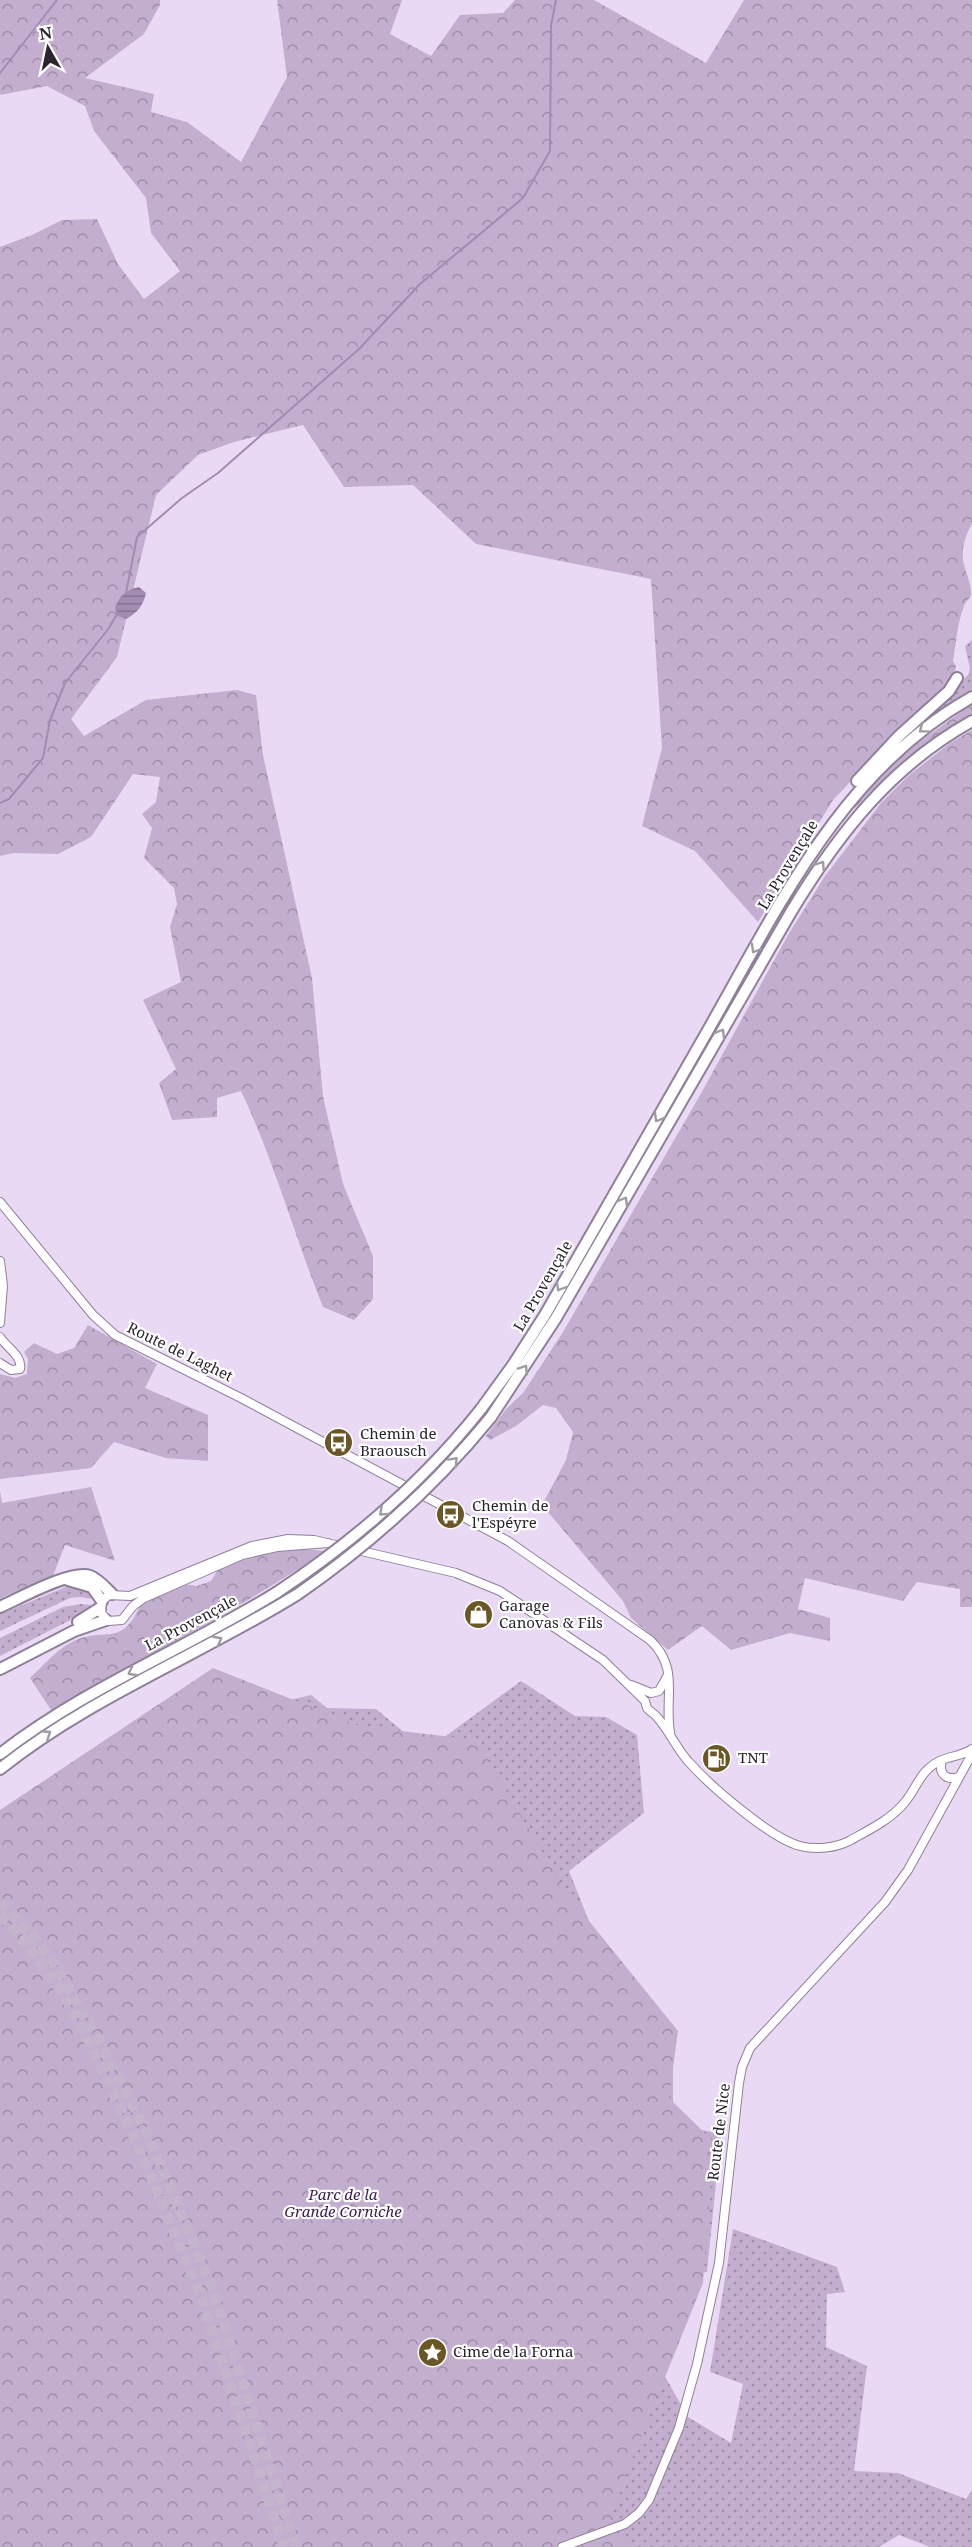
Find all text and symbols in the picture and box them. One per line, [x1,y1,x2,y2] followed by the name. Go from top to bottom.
[18,18,78,78] north arrow
[38,21,54,45] text: N
[919,722,930,733] one-way arrow
[752,816,822,913] street label: La Provençale
[813,861,825,871] one-way arrow
[751,943,762,953] one-way arrow
[714,1029,726,1039] one-way arrow
[654,1112,665,1122] one-way arrow
[617,1197,628,1208] one-way arrow
[508,1237,576,1334] street label: La Provençale
[556,1281,568,1291] one-way arrow
[124,1317,237,1385] street label: Route de Laghet
[517,1365,529,1375] one-way arrow
[360,1423,437,1460] place label: Chemin de Braousch
[323,1427,355,1459] bus stop icon: Chemin de Braousch
[447,1457,458,1468] one-way arrow
[472,1495,549,1532] place label: Chemin de l'Espéyre
[435,1499,467,1531] bus stop icon: Chemin de l'Espéyre
[380,1505,390,1516] one-way arrow
[141,1589,240,1655] street label: La Provençale
[499,1595,603,1632] place label: Garage Canovas & Fils
[462,1599,494,1631] shop icon: Garage Canovas & Fils
[212,1636,222,1647] one-way arrow
[128,1665,138,1676] one-way arrow
[41,1731,52,1742] one-way arrow
[701,1742,733,1774] fuel station icon: TNT
[738,1747,768,1767] place label: TNT
[702,2082,734,2182] street label: Route de Nice
[284,2184,402,2221] park label: Parc de la Grande Corniche
[416,2336,448,2368] place icon: Cime de la Forna
[453,2341,573,2361] place label: Cime de la Forna

